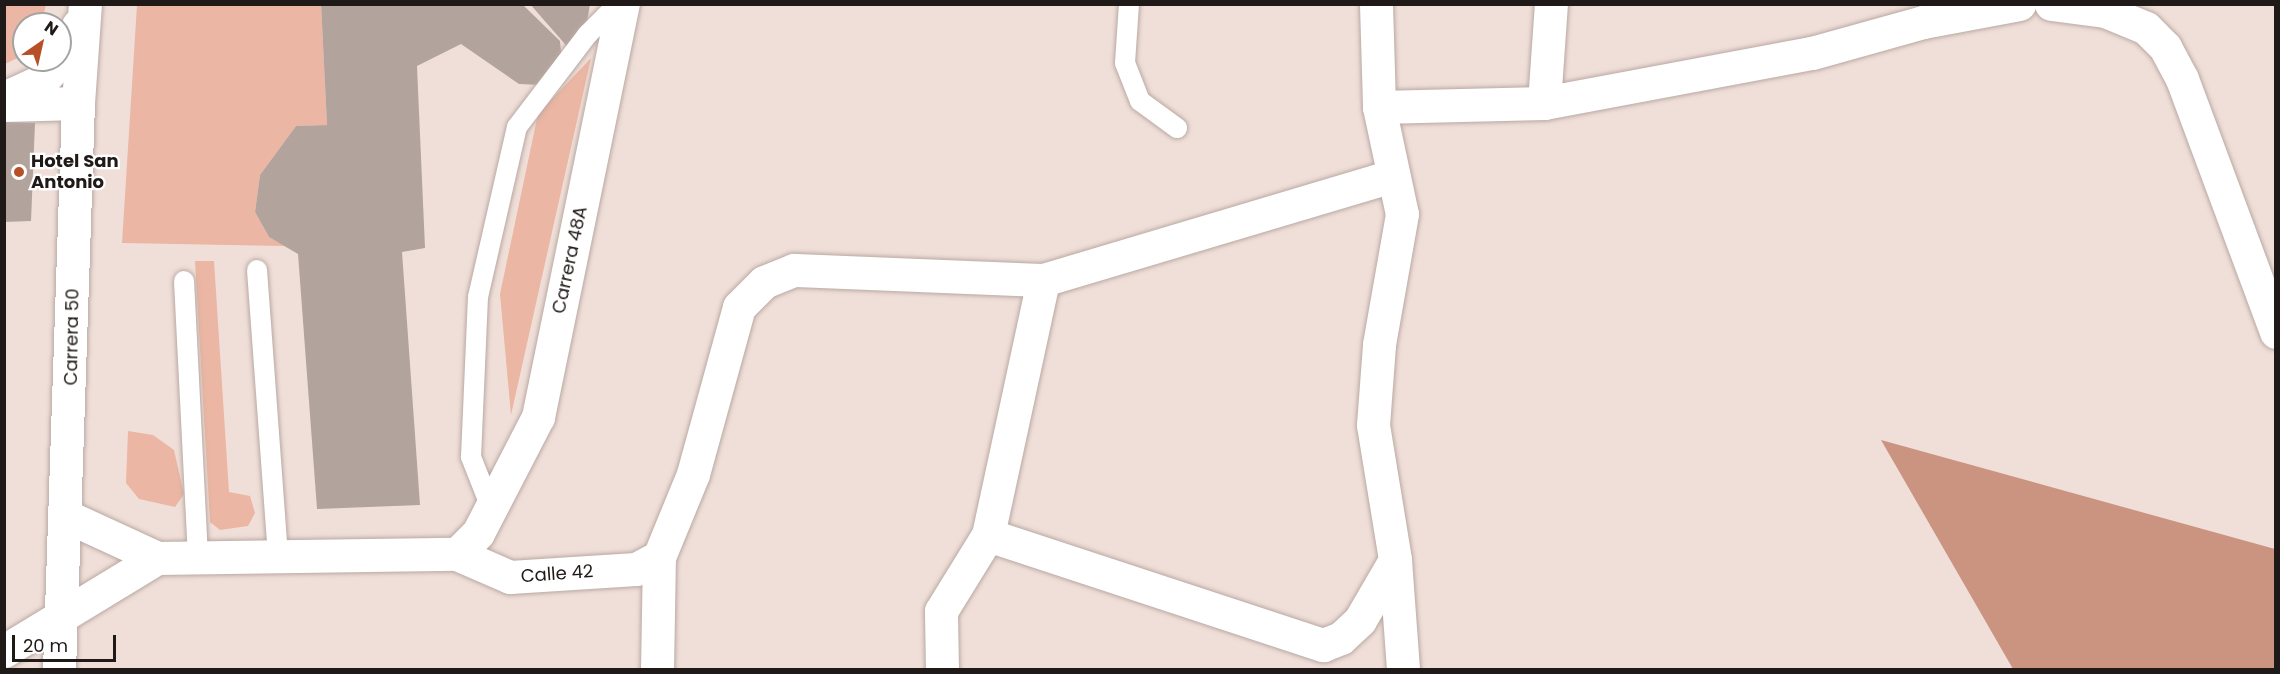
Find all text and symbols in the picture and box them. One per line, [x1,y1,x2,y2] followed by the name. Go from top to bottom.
[12,12,72,72] north arrow
[40,15,63,41] text: N
[31,151,119,194] place label: Hotel San Antonio
[12,165,26,179] marker: Hotel San Antonio
[548,204,592,316] street label: Carrera 48A
[60,288,84,386] street label: Carrera 50
[520,561,594,587] street label: Calle 42
[15,623,118,661] scale bar
[23,633,68,658] text: 20 m

